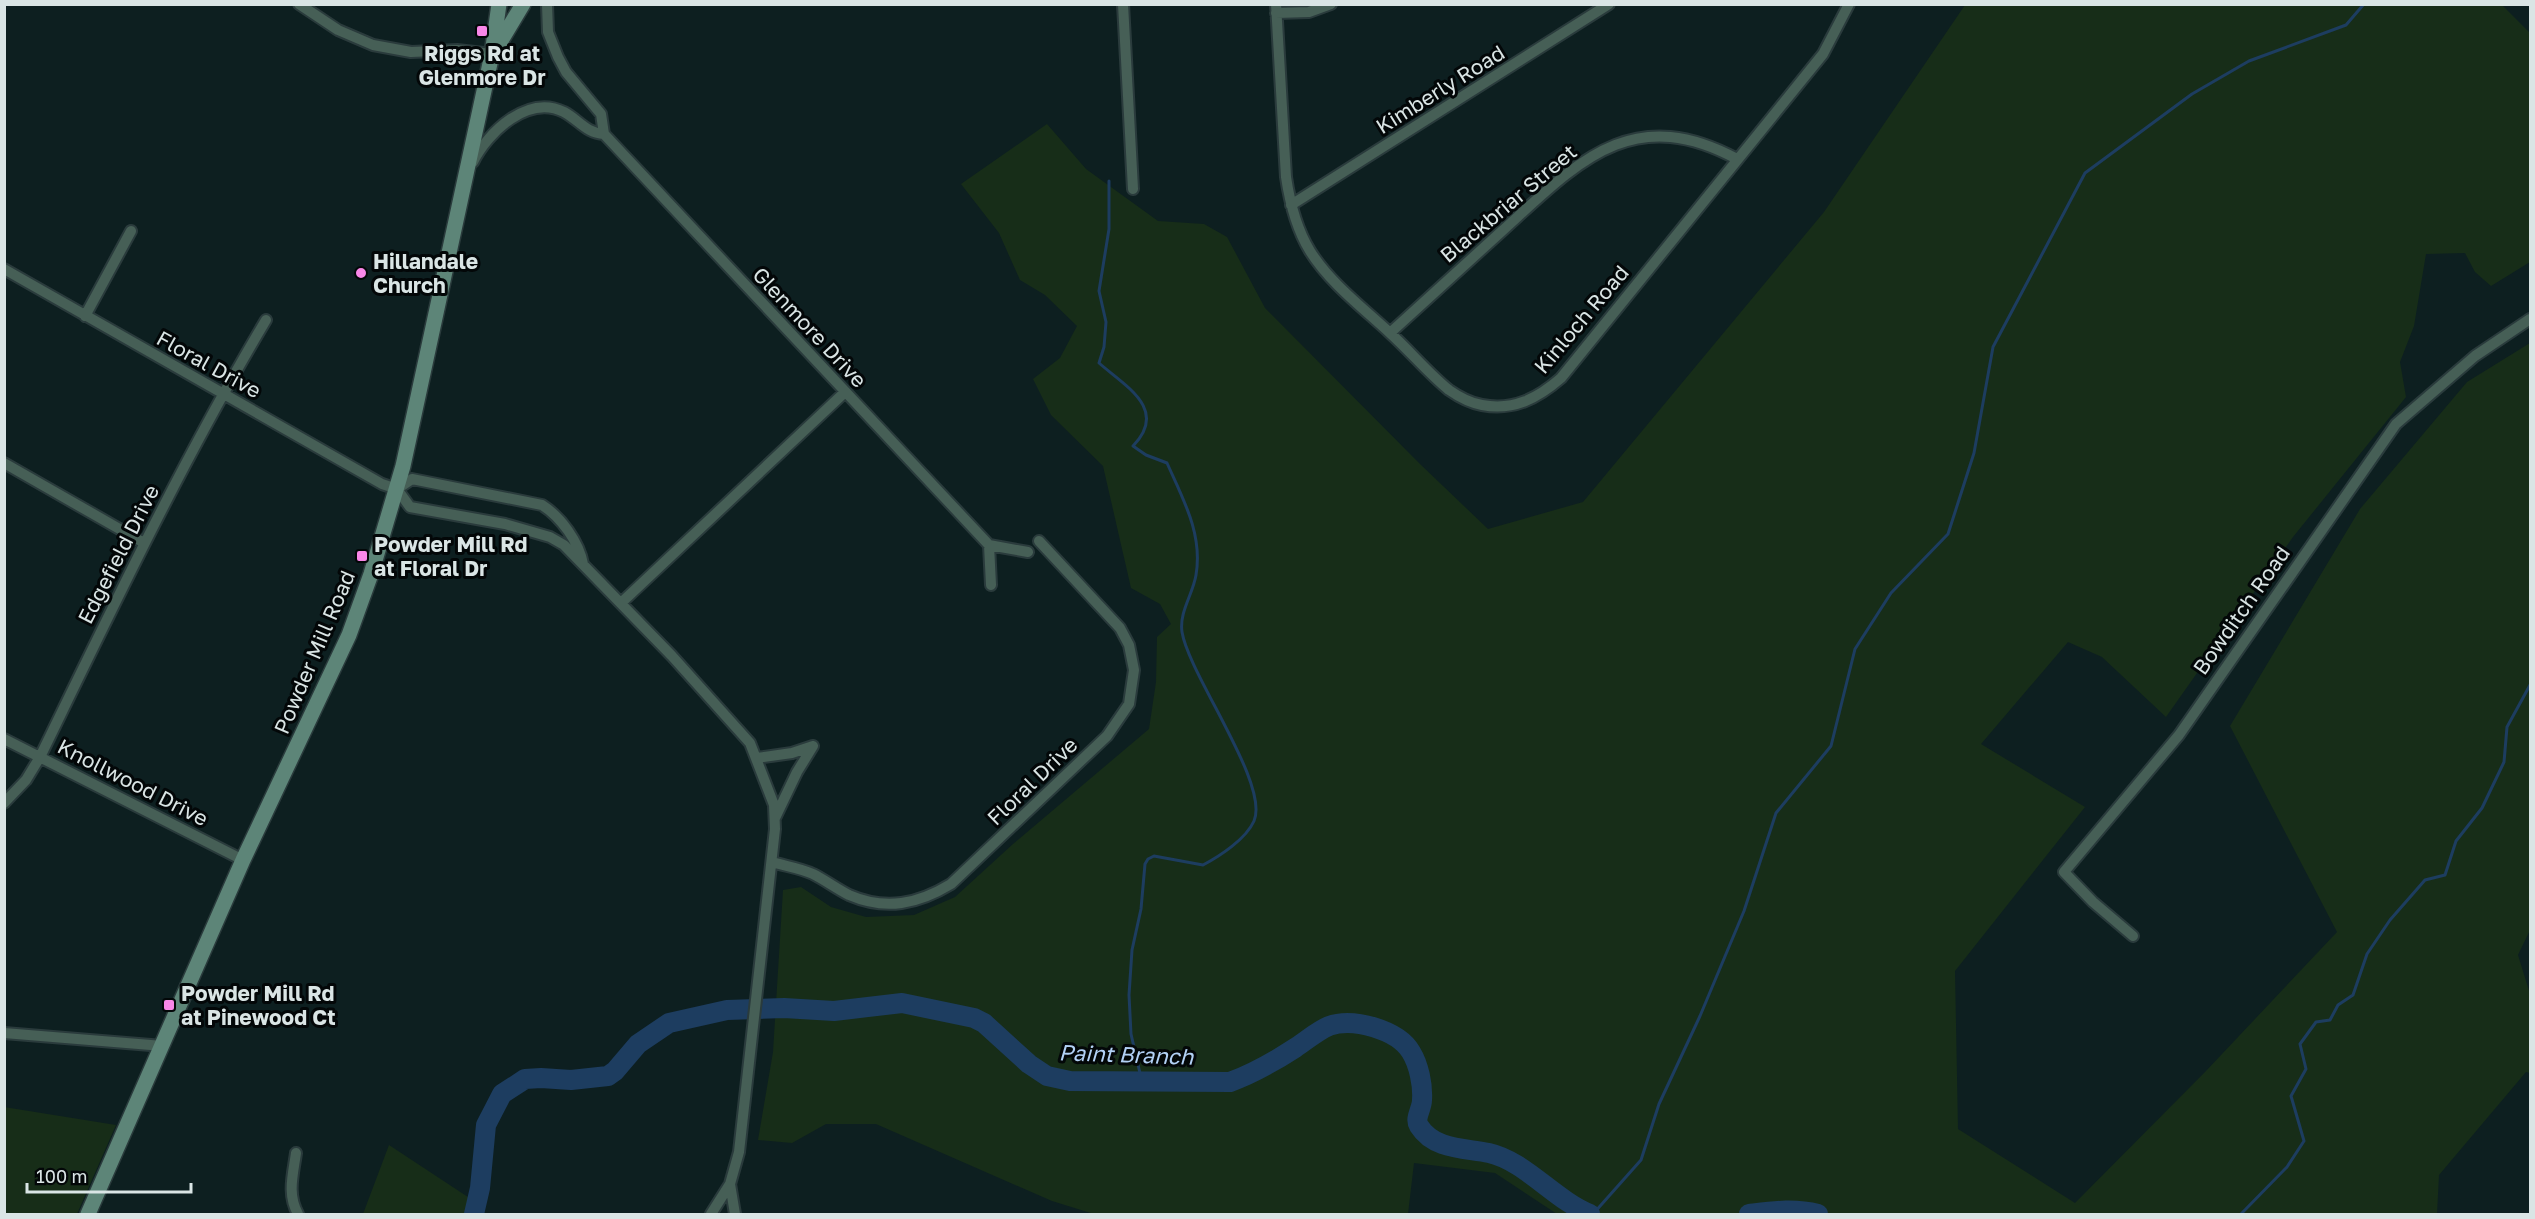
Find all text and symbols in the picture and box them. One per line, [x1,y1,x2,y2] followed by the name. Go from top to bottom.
[475,24,489,38] marker: Riggs Rd at Glenmore Dr
[1371,39,1509,139] street label: Kimberly Road
[418,40,546,90] place label: Riggs Rd at Glenmore Dr
[1434,138,1582,268] street label: Blackbriar Street
[373,248,478,298] place label: Hillandale Church
[1528,260,1634,378] street label: Kinloch Road
[748,261,872,393] street label: Glenmore Drive
[354,266,368,280] marker: Hillandale Church
[152,325,266,403] street label: Floral Drive
[72,480,164,628] street label: Edgefield Drive
[374,531,527,581] place label: Powder Mill Rd at Floral Dr
[2187,541,2295,679] street label: Bowditch Road
[355,549,369,563] marker: Powder Mill Rd at Floral Dr
[268,566,360,738] street label: Powder Mill Road
[981,732,1083,830] street label: Floral Drive
[53,733,213,831] street label: Knollwood Drive
[181,980,336,1030] place label: Powder Mill Rd at Pinewood Ct
[162,998,176,1012] marker: Powder Mill Rd at Pinewood Ct
[1058,1038,1195,1070] water label: Paint Branch
[27,1156,190,1194] scale bar
[36,1165,87,1187] text: 100 m

